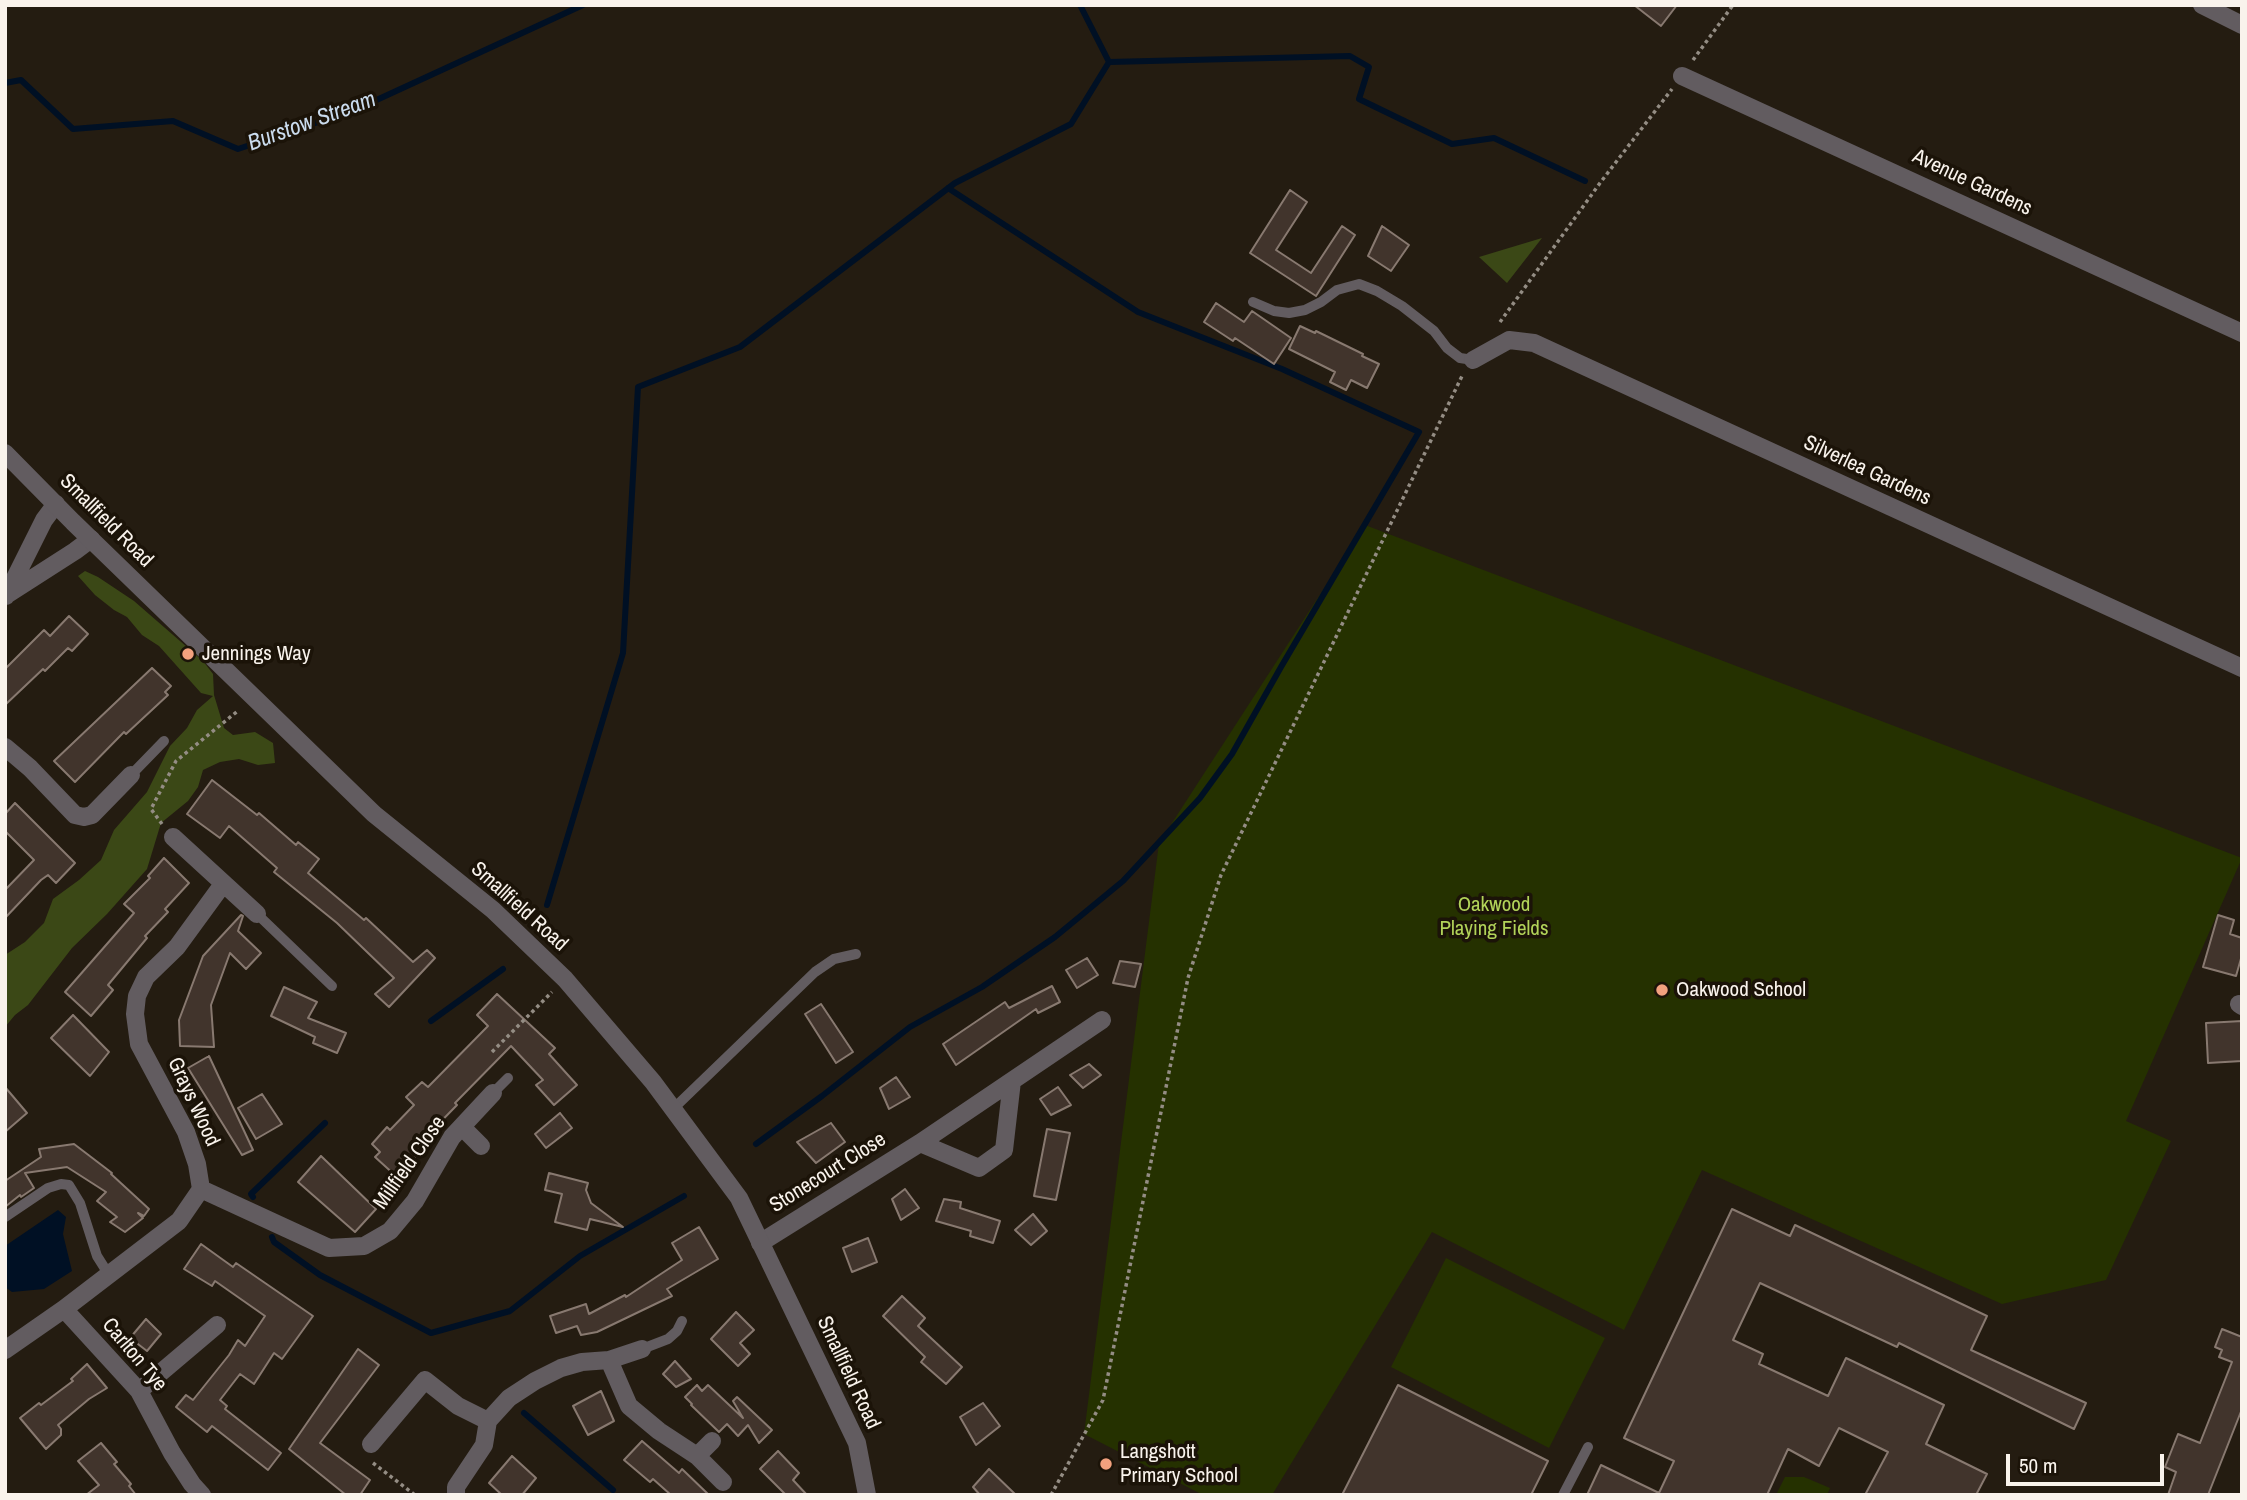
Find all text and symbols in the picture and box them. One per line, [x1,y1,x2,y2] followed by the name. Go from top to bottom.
[244,86,380,158] water label: Burstow Stream
[1908,144,2036,222] street label: Avenue Gardens
[1799,430,1935,512] street label: Silverlea Gardens
[54,469,158,573] street label: Smallfield Road
[202,641,310,667] place label: Jennings Way
[180,646,196,662] marker: Jennings Way
[465,857,573,957] street label: Smallfield Road
[1439,892,1549,942] park label: Oakwood Playing Fields
[1676,977,1806,1003] place label: Oakwood School
[1654,982,1670,998] marker: Oakwood School
[161,1053,225,1151] street label: Grays Wood
[369,1111,451,1215] street label: Millfield Close
[765,1127,891,1219] street label: Stonecourt Close
[96,1313,172,1397] street label: Carlton Tye
[811,1313,885,1433] street label: Smallfield Road
[1120,1439,1238,1489] place label: Langshott Primary School
[2009,1440,2166,1484] scale bar
[2019,1451,2057,1480] text: 50 m
[1098,1456,1114,1472] marker: Langshott Primary School

